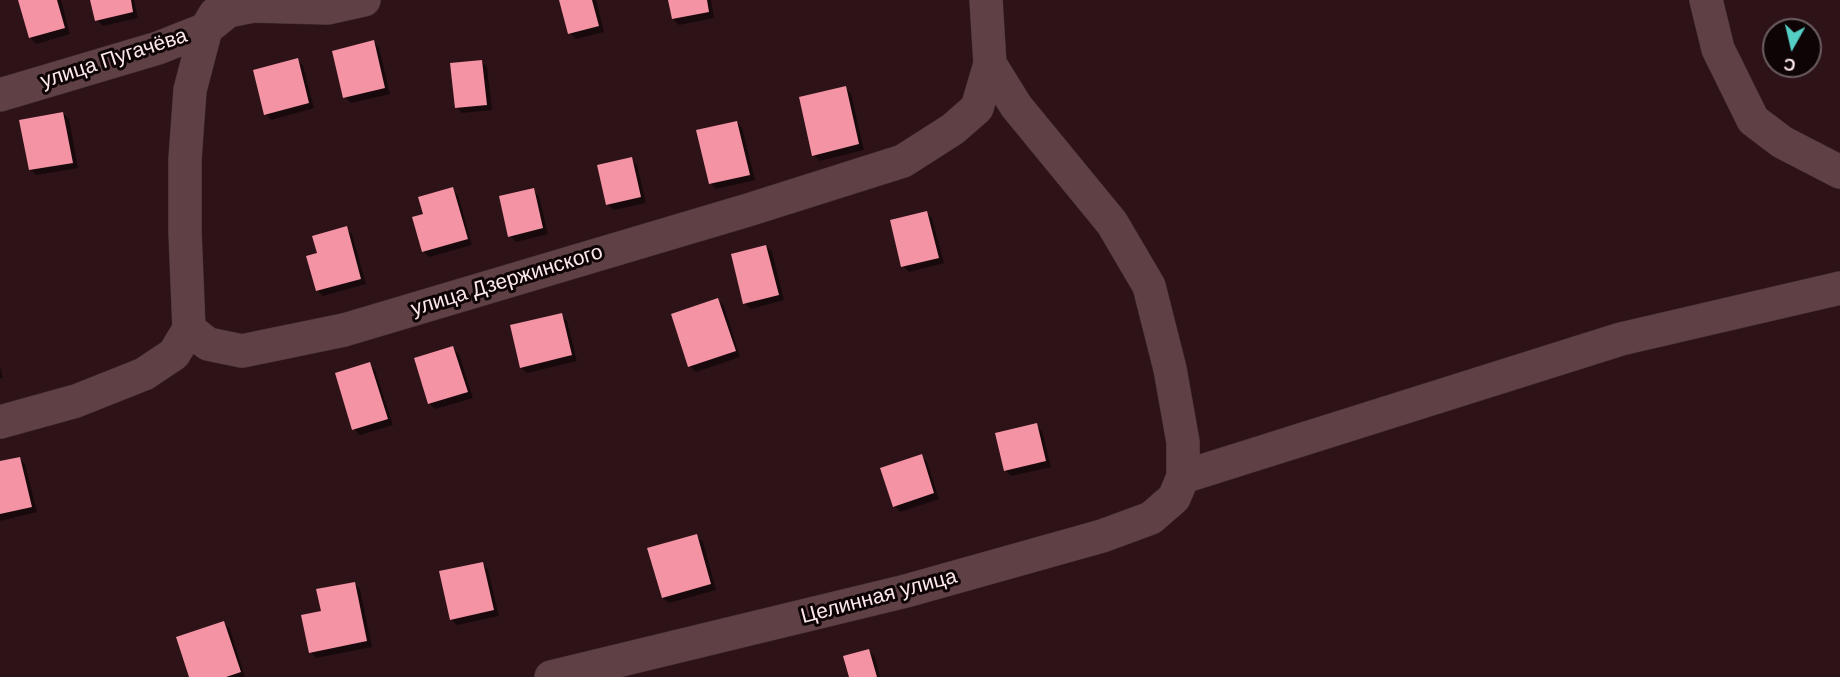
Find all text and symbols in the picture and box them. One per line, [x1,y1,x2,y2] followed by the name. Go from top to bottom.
[1762,18,1822,78] north arrow
[37,23,191,95] street label: улица Пугачёва
[1783,55,1797,74] text: С
[408,240,606,322] street label: улица Дзержинского
[798,564,960,630] street label: Целинная улица

